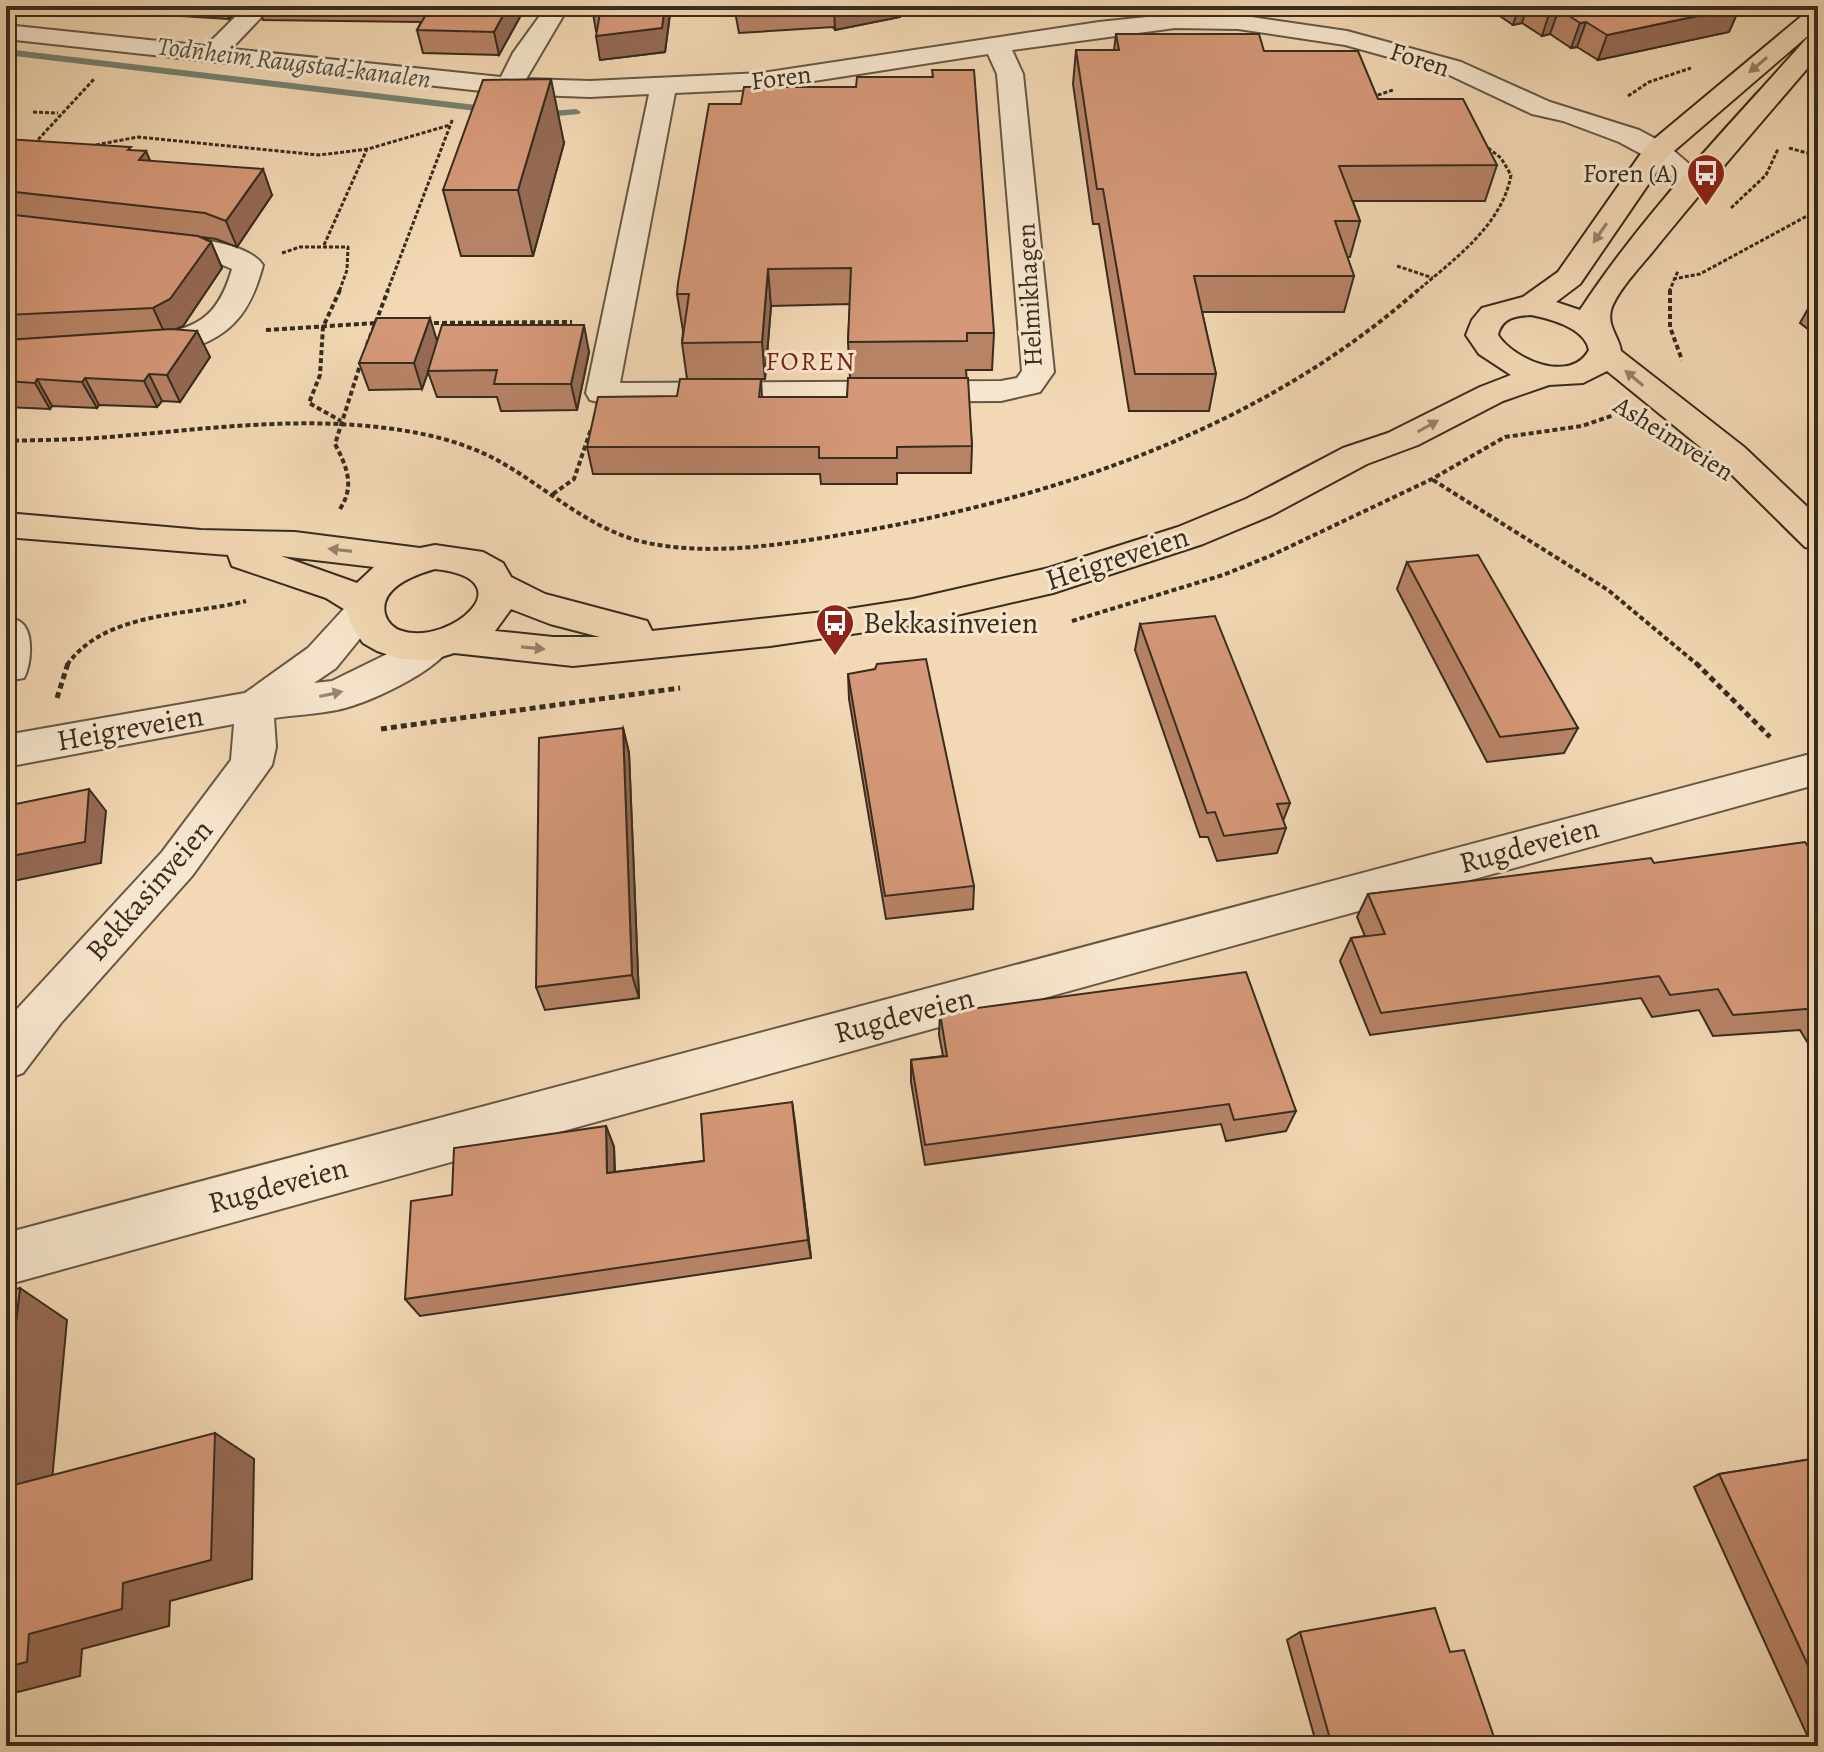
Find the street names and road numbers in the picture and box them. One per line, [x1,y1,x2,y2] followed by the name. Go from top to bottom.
[1386,33,1454,85] street label: Foren
[749,56,813,99] street label: Foren
[1008,222,1051,368] street label: Helmikhagen
[1606,387,1741,489] street label: Asheimveien
[1040,516,1194,600] street label: Heigreveien
[54,695,206,761] street label: Heigreveien
[1455,807,1603,883] street label: Rugdeveien
[76,811,222,969] street label: Bekkasinveien
[830,977,978,1053] street label: Rugdeveien
[204,1147,352,1223] street label: Rugdeveien

